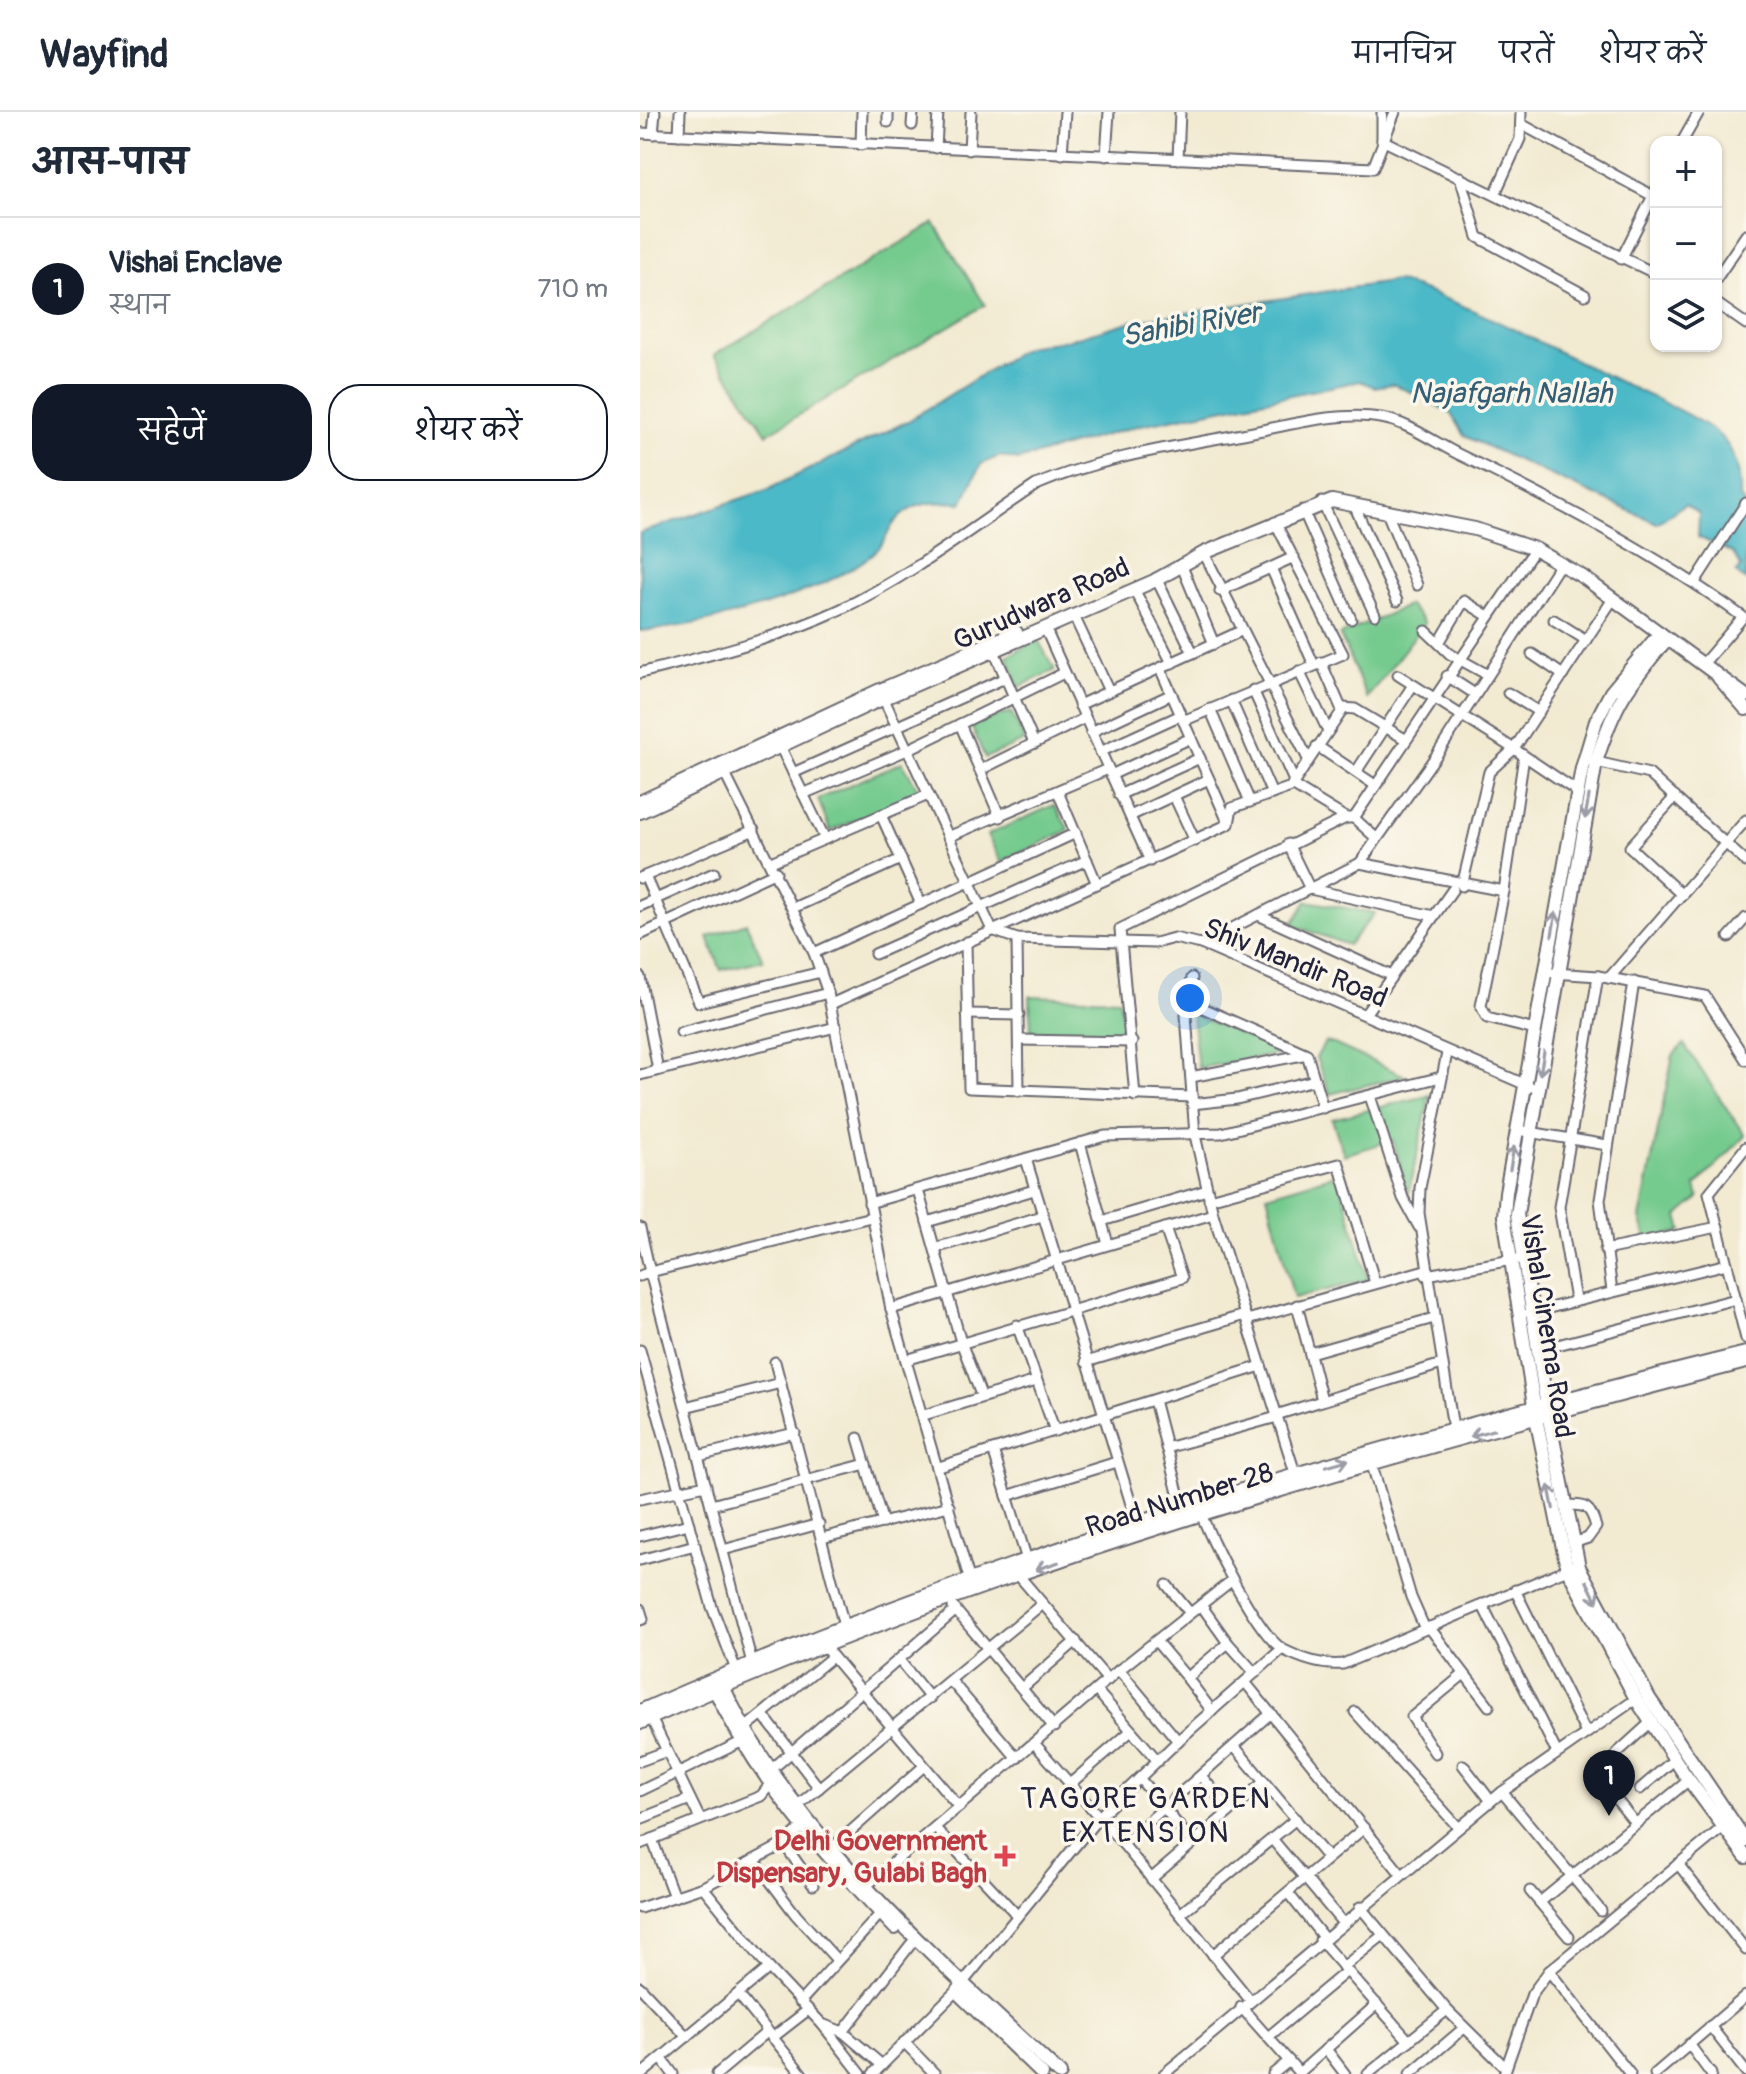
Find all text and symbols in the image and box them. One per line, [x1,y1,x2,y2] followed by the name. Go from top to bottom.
[40,31,169,79] text: Wayfind
[1352,37,1455,72] text: मानचित्र
[1499,37,1554,72] text: परतें
[1598,37,1706,72] text: शेयर करें
[1650,136,1722,352] map controls
[1650,136,1722,208] button: +
[32,141,188,184] text: आस-पास
[1650,208,1722,280] button: −
[108,244,282,281] text: Vishai Enclave
[53,273,63,305] text: 1
[538,273,608,305] text: 710 m
[1650,280,1722,352] button: layers
[108,290,170,322] text: स्थान
[1119,294,1267,355] water label: Sahibi River
[1410,375,1614,412] water label: Najafgarh Nallah
[32,384,312,481] button: सहेजें
[328,384,608,481] button: शेयर करें
[948,550,1135,659] street label: Gurudwara Road
[1579,794,1594,819] one-way arrow
[1198,911,1392,1016] street label: Shiv Mandir Road
[1547,912,1562,938] one-way arrow
[1170,978,1210,1018] your location
[1533,1050,1548,1075] one-way arrow
[1505,1145,1520,1171] one-way arrow
[1512,1212,1582,1441] street label: Vishal Cinema Road
[1469,1427,1495,1442] one-way arrow
[1081,1455,1278,1546] street label: Road Number 28
[1323,1455,1349,1470] one-way arrow
[1542,1485,1557,1510] one-way arrow
[1035,1560,1060,1575] one-way arrow
[1585,1580,1600,1604] one-way arrow
[1583,1750,1635,1816] pin: 1
[1020,1780,1272,1851] district label: TAGORE GARDEN EXTENSION
[716,1824,988,1891] place label: Delhi Government Dispensary, Gulabi Bagh
[994,1845,1016,1867] marker: Delhi Government Dispensary, Gulabi Bagh

